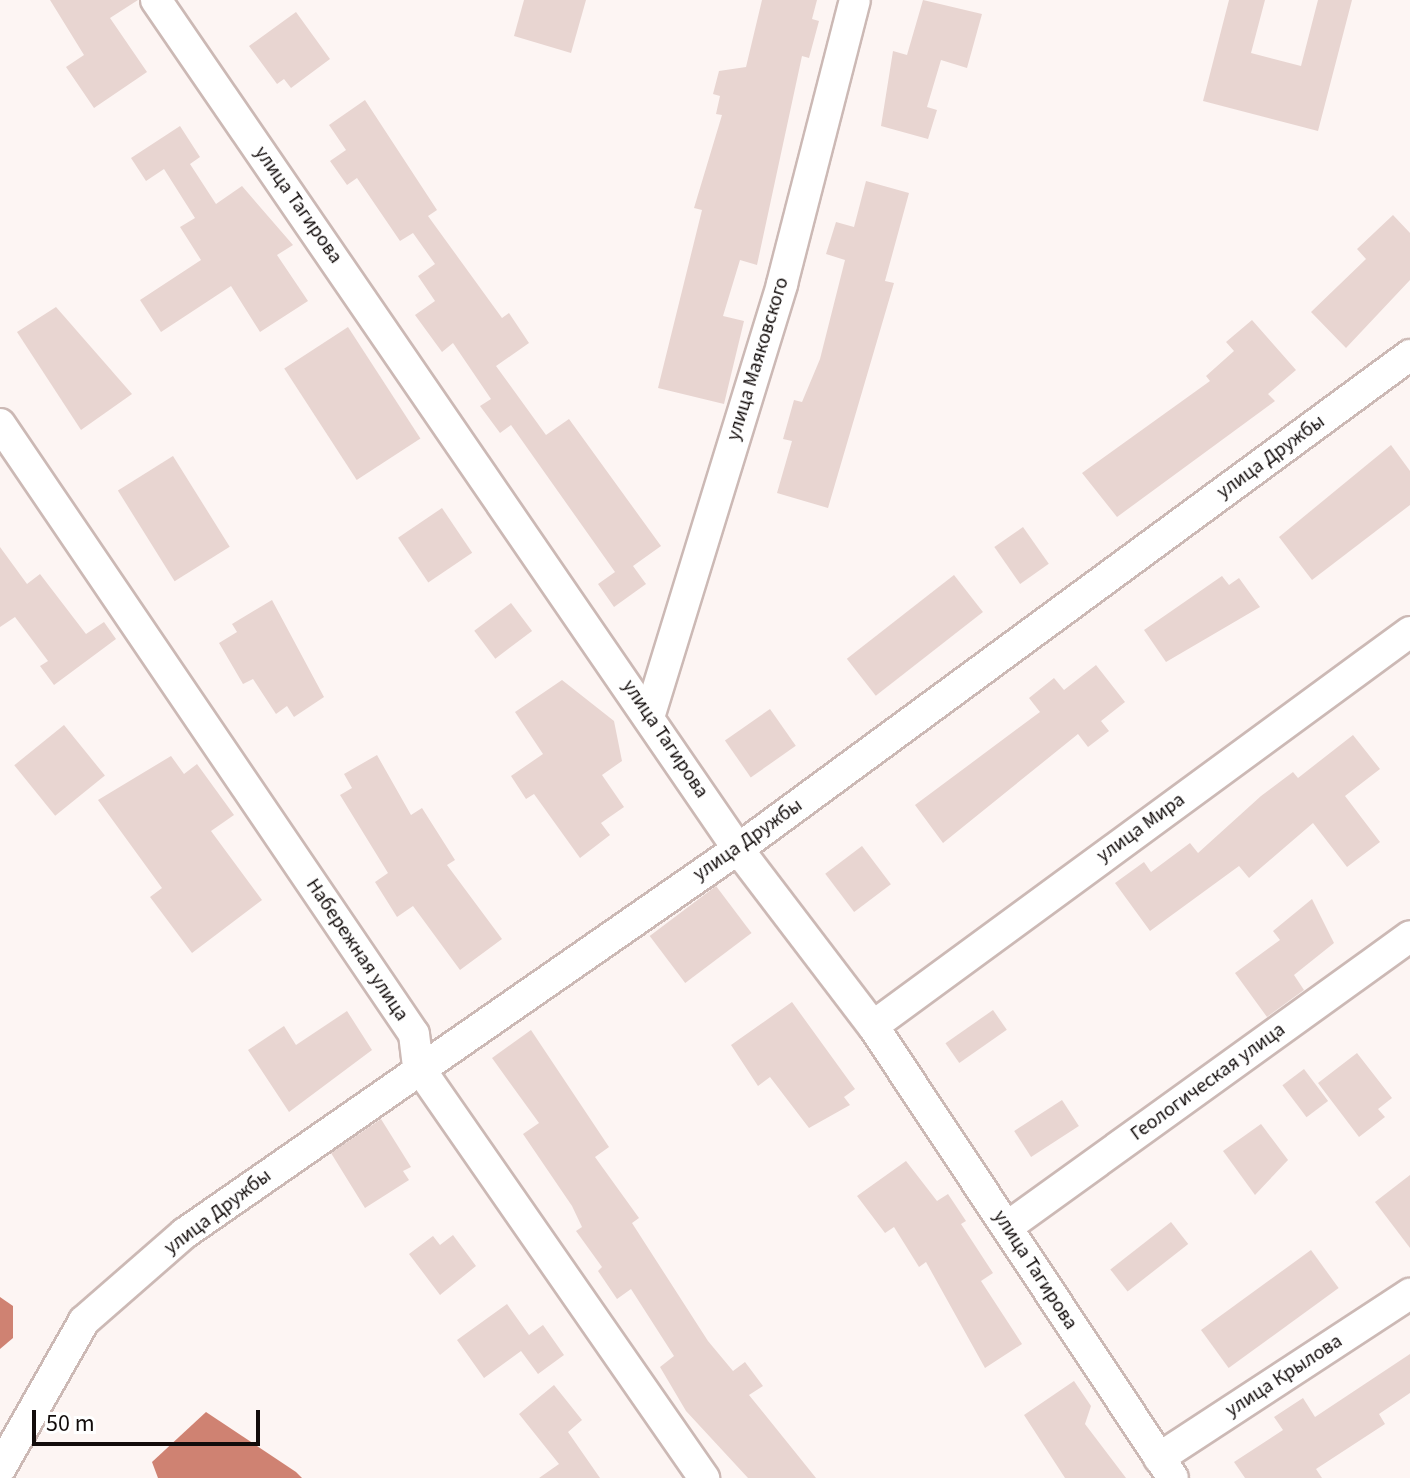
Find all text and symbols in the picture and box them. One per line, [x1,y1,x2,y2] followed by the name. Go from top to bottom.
[249,142,347,268] street label: улица Тагирова
[722,274,794,444] street label: улица Маяковского
[1212,410,1330,504] street label: улица Дружбы
[617,675,713,803] street label: улица Тагирова
[1092,788,1190,868] street label: улица Мира
[689,794,807,886] street label: улица Дружбы
[300,874,414,1026] street label: Набережная улица
[1126,1018,1290,1146] street label: Геологическая улица
[160,1164,276,1260] street label: улица Дружбы
[987,1206,1083,1334] street label: улица Тагирова
[1221,1329,1347,1423] street label: улица Крылова
[36,1394,264,1444] scale bar
[46,1406,95,1441] text: 50 m

